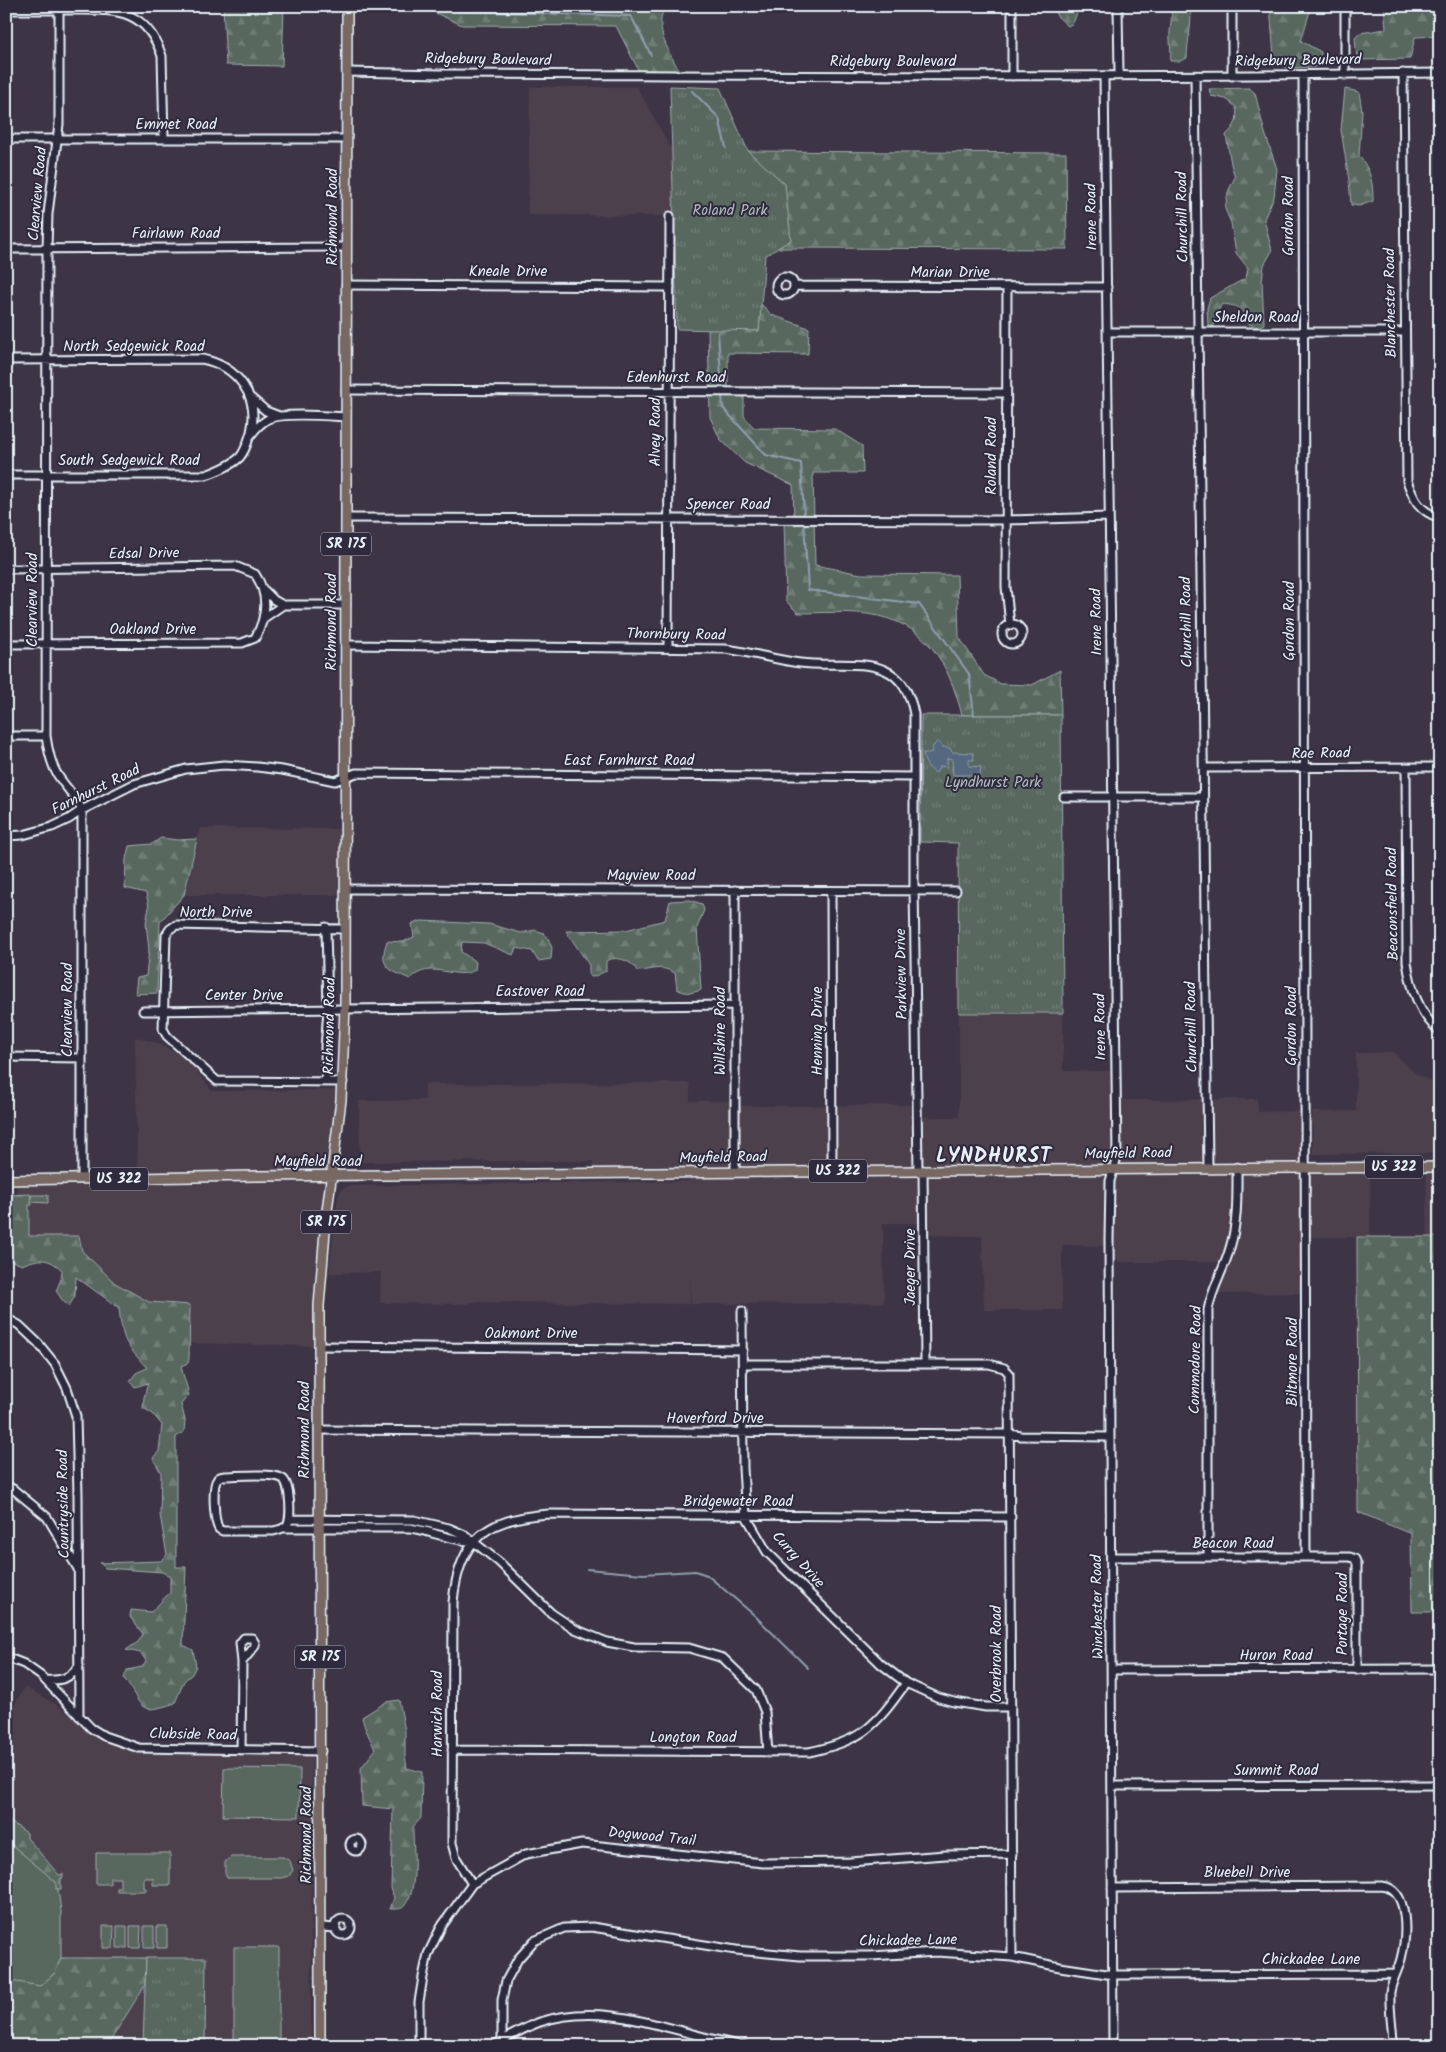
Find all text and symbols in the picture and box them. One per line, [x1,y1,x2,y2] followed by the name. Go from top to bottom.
[424,47,552,73] street label: Ridgebury Boulevard
[1234,48,1362,74] street label: Ridgebury Boulevard
[830,50,957,74] street label: Ridgebury Boulevard
[135,113,217,137] street label: Emmet Road
[22,145,54,242] street label: Clearview Road
[321,168,345,266] street label: Richmond Road
[1170,171,1196,263] street label: Churchill Road
[1277,176,1301,256] street label: Gordon Road
[1079,183,1105,251] street label: Irene Road
[693,199,768,223] park label: Roland Park
[132,222,221,246] street label: Fairlawn Road
[1378,247,1404,358] street label: Blanchester Road
[469,260,547,284] street label: Kneale Drive
[910,261,990,285] street label: Marian Drive
[1214,306,1299,330] street label: Sheldon Road
[63,335,205,359] street label: North Sedgewick Road
[626,366,726,390] street label: Edenhurst Road
[644,397,668,467] street label: Alvey Road
[980,417,1004,495] street label: Roland Road
[58,449,200,473] street label: South Sedgewick Road
[686,493,771,517] street label: Spencer Road
[321,532,371,556] road number: SR 175
[108,541,180,567] street label: Edsal Drive
[21,552,45,647] street label: Clearview Road
[320,573,344,671] street label: Richmond Road
[1174,576,1200,668] street label: Churchill Road
[1278,581,1302,661] street label: Gordon Road
[1084,588,1110,656] street label: Irene Road
[110,618,197,642] street label: Oakland Drive
[626,622,726,648] street label: Thornbury Road
[1291,741,1351,767] street label: Rae Road
[564,749,695,773] street label: East Farnhurst Road
[47,758,145,822] street label: Farnhurst Road
[945,771,1042,795] park label: Lyndhurst Park
[1380,847,1406,961] street label: Beaconsfield Road
[607,864,696,888] street label: Mayview Road
[179,901,253,925] street label: North Drive
[889,928,915,1020] street label: Parkview Drive
[56,962,80,1057] street label: Clearview Road
[317,977,343,1075] street label: Richmond Road
[496,980,585,1004] street label: Eastover Road
[1179,981,1205,1073] street label: Churchill Road
[205,984,284,1008] street label: Center Drive
[709,986,733,1075] street label: Willshire Road
[806,986,830,1075] street label: Henning Drive
[1280,986,1304,1066] street label: Gordon Road
[1088,993,1114,1061] street label: Irene Road
[936,1141,1053,1173] district label: LYNDHURST
[1084,1141,1173,1167] street label: Mayfield Road
[679,1145,768,1171] street label: Mayfield Road
[274,1150,362,1174] street label: Mayfield Road
[1365,1156,1423,1178] road number: US 322
[809,1160,867,1182] road number: US 322
[90,1168,148,1190] road number: US 322
[301,1210,351,1234] road number: SR 175
[899,1228,923,1305] street label: Jaeger Drive
[1183,1305,1209,1414] street label: Commodore Road
[1281,1317,1305,1407] street label: Biltmore Road
[484,1322,578,1346] street label: Oakmont Drive
[293,1381,317,1479] street label: Richmond Road
[666,1407,764,1431] street label: Haverford Drive
[51,1449,77,1559] street label: Countryside Road
[683,1490,794,1514] street label: Bridgewater Road
[766,1526,831,1594] street label: Curry Drive
[1193,1532,1274,1556] street label: Beacon Road
[1085,1554,1111,1660] street label: Winchester Road
[1331,1572,1355,1655] street label: Portage Road
[985,1605,1009,1702] street label: Overbrook Road
[1239,1644,1313,1668] street label: Huron Road
[295,1645,345,1668] road number: SR 175
[426,1670,450,1757] street label: Harwich Road
[149,1722,238,1748] street label: Clubside Road
[650,1726,737,1750] street label: Longton Road
[1234,1759,1319,1783] street label: Summit Road
[295,1786,319,1884] street label: Richmond Road
[607,1820,697,1854] street label: Dogwood Trail
[1204,1861,1290,1885] street label: Bluebell Drive
[859,1928,958,1954] street label: Chickadee Lane
[1262,1948,1360,1972] street label: Chickadee Lane

